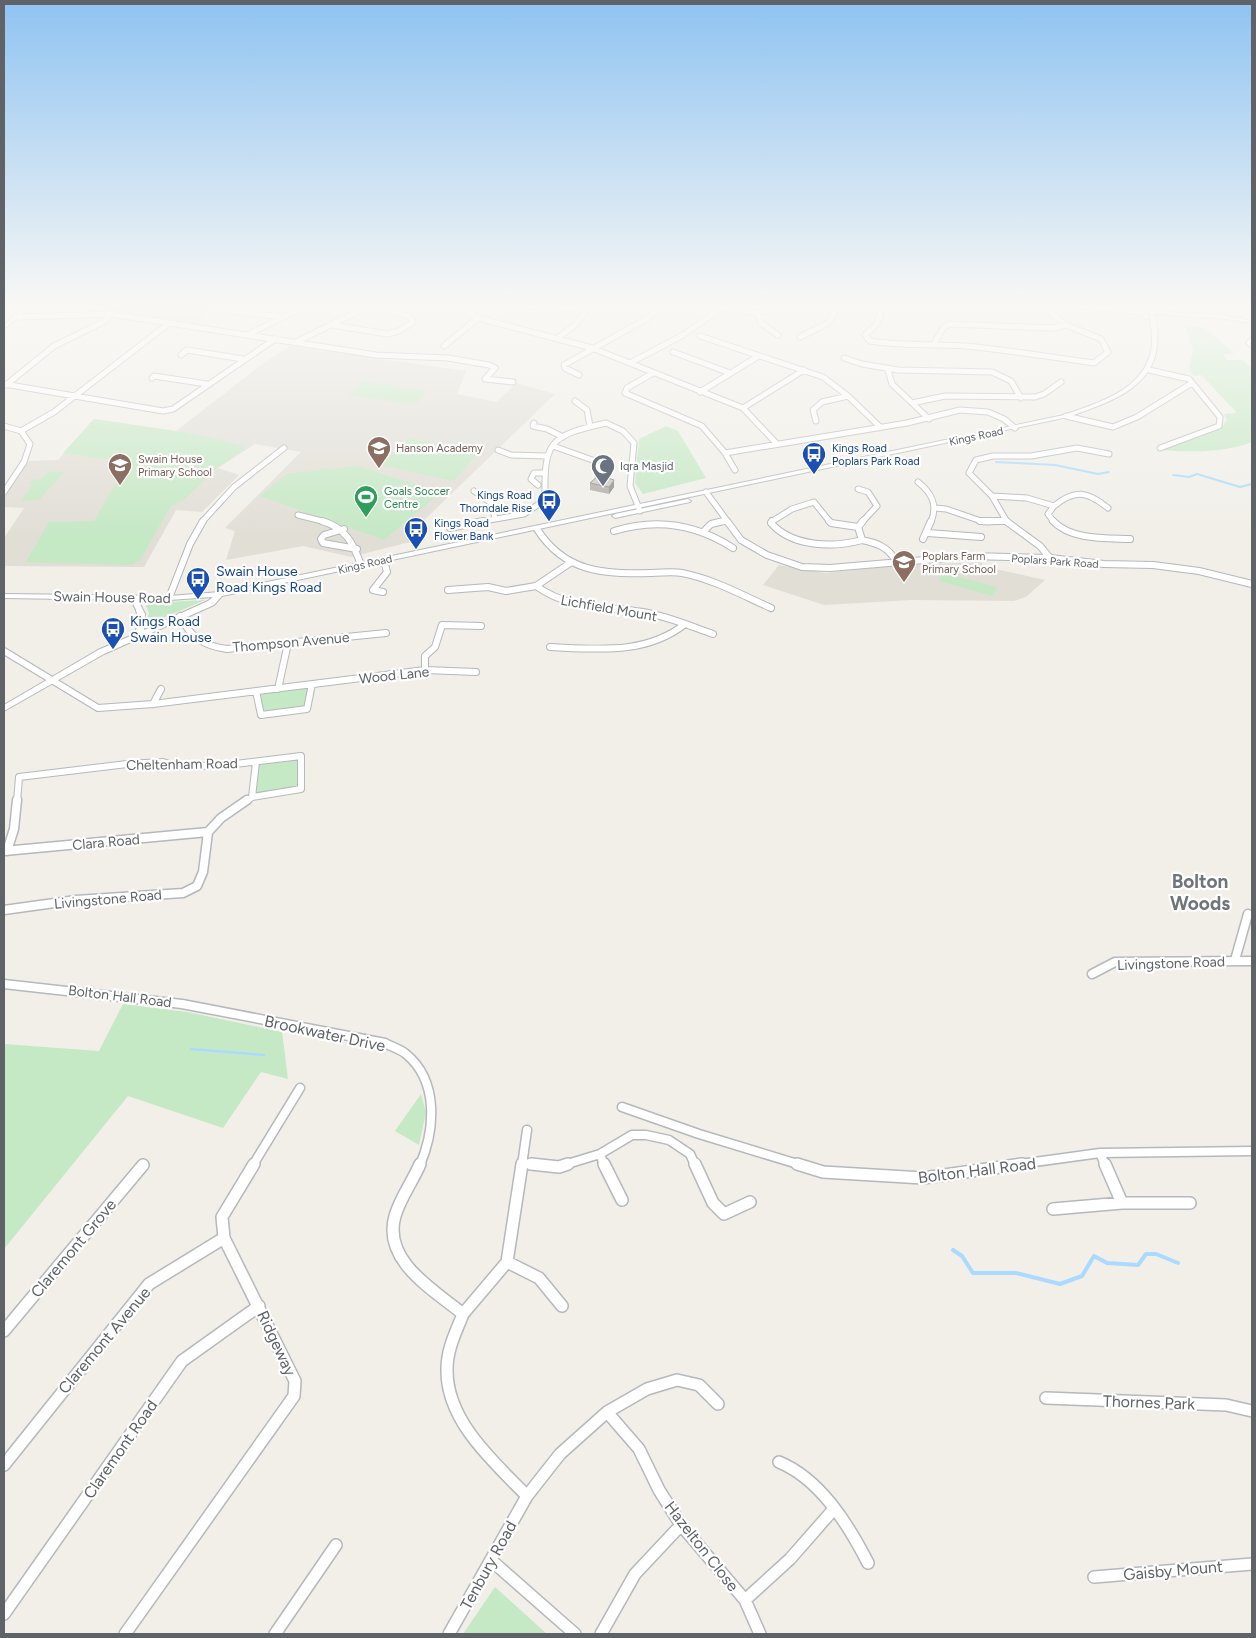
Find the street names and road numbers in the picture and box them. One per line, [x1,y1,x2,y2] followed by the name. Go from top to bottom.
[948,424,1004,449] street label: Kings Road
[337,552,393,577] street label: Kings Road
[1011,552,1099,571] street label: Poplars Park Road
[53,588,171,607] street label: Swain House Road
[559,592,658,625] street label: Lichfield Mount
[232,629,350,656] street label: Thompson Avenue
[358,663,430,688] street label: Wood Lane
[126,755,238,774] street label: Cheltenham Road
[71,831,141,854] street label: Clara Road
[53,886,163,913] street label: Livingstone Road
[1117,953,1225,974] street label: Livingstone Road
[67,982,173,1011] street label: Bolton Hall Road
[263,1011,387,1056] street label: Brookwater Drive
[917,1154,1037,1187] street label: Bolton Hall Road
[27,1195,120,1301] street label: Claremont Grove
[54,1283,155,1397] street label: Claremont Avenue
[253,1308,300,1379] street label: Ridgeway
[1103,1391,1196,1414] street label: Thornes Park
[79,1396,161,1502] street label: Claremont Road
[661,1498,743,1595] street label: Hazelton Close
[456,1518,521,1613] street label: Tenbury Road
[1123,1557,1224,1584] street label: Gaisby Mount

